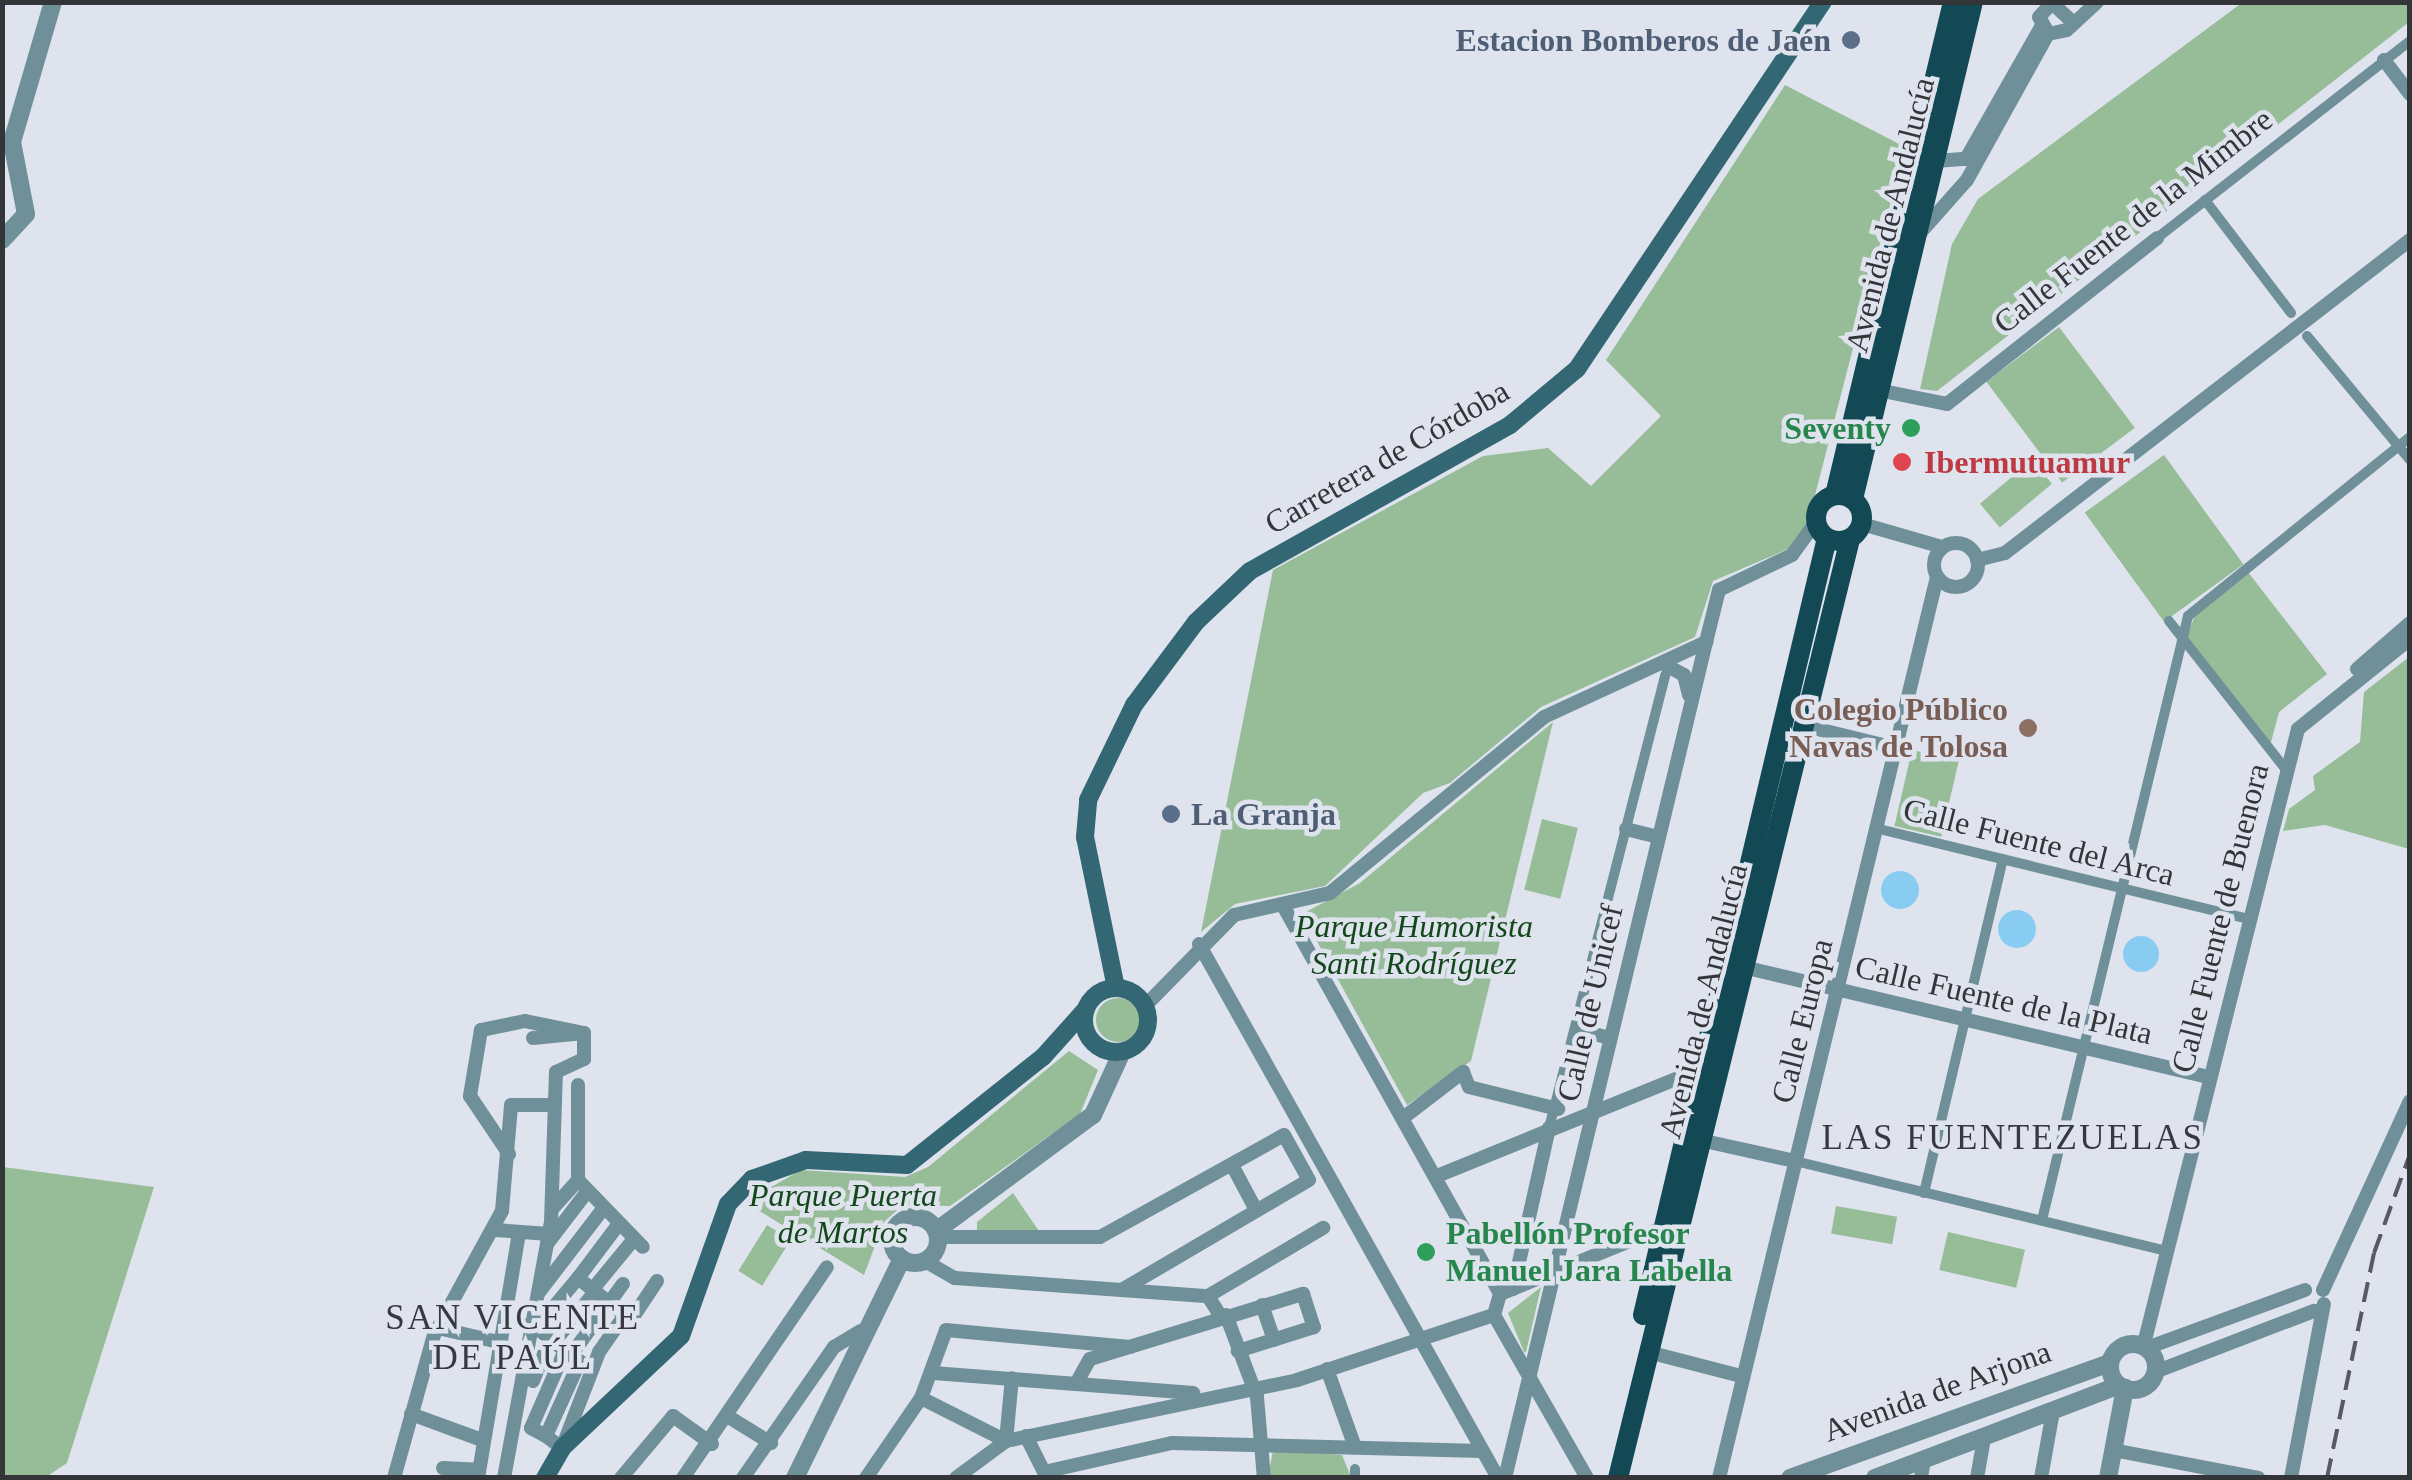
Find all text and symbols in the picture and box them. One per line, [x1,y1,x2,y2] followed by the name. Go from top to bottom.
[1456,21,1831,59] place label: Estacion Bomberos de Jaén
[1840,29,1862,51] marker: Estacion Bomberos de Jaén
[1837,73,1943,357] street label: Avenida de Andalucía
[1986,100,2280,342] street label: Calle Fuente de la Mimbre
[1258,372,1516,542] street label: Carretera de Córdoba
[1784,409,1891,447] place label: Seventy
[1900,417,1922,439] marker: Seventy
[1924,443,2130,481] place label: Ibermutuamur
[1889,449,1915,475] marker: Ibermutuamur
[1789,691,2008,766] place label: Colegio Público Navas de Tolosa
[2017,717,2039,739] marker: Colegio Público Navas de Tolosa
[2163,759,2277,1077] street label: Calle Fuente de Buenora
[1899,790,2179,894] street label: Calle Fuente del Arca
[1191,795,1336,833] place label: La Granja
[1160,803,1182,825] marker: La Granja
[1650,859,1756,1143] street label: Avenida de Andalucía
[1549,901,1631,1105] street label: Calle de Unicef
[1295,908,1533,983] park label: Parque Humorista Santi Rodríguez
[1763,935,1841,1107] street label: Calle Europa
[1852,947,2156,1053] street label: Calle Fuente de la Plata
[1821,1117,2205,1159] district label: LAS FUENTEZUELAS
[749,1177,937,1252] park label: Parque Puerta de Martos
[1446,1215,1732,1290] place label: Pabellón Profesor Manuel Jara Labella
[1415,1241,1437,1263] marker: Pabellón Profesor Manuel Jara Labella
[385,1297,641,1379] district label: SAN VICENTE DE PAÚL
[1817,1332,2057,1450] street label: Avenida de Arjona

